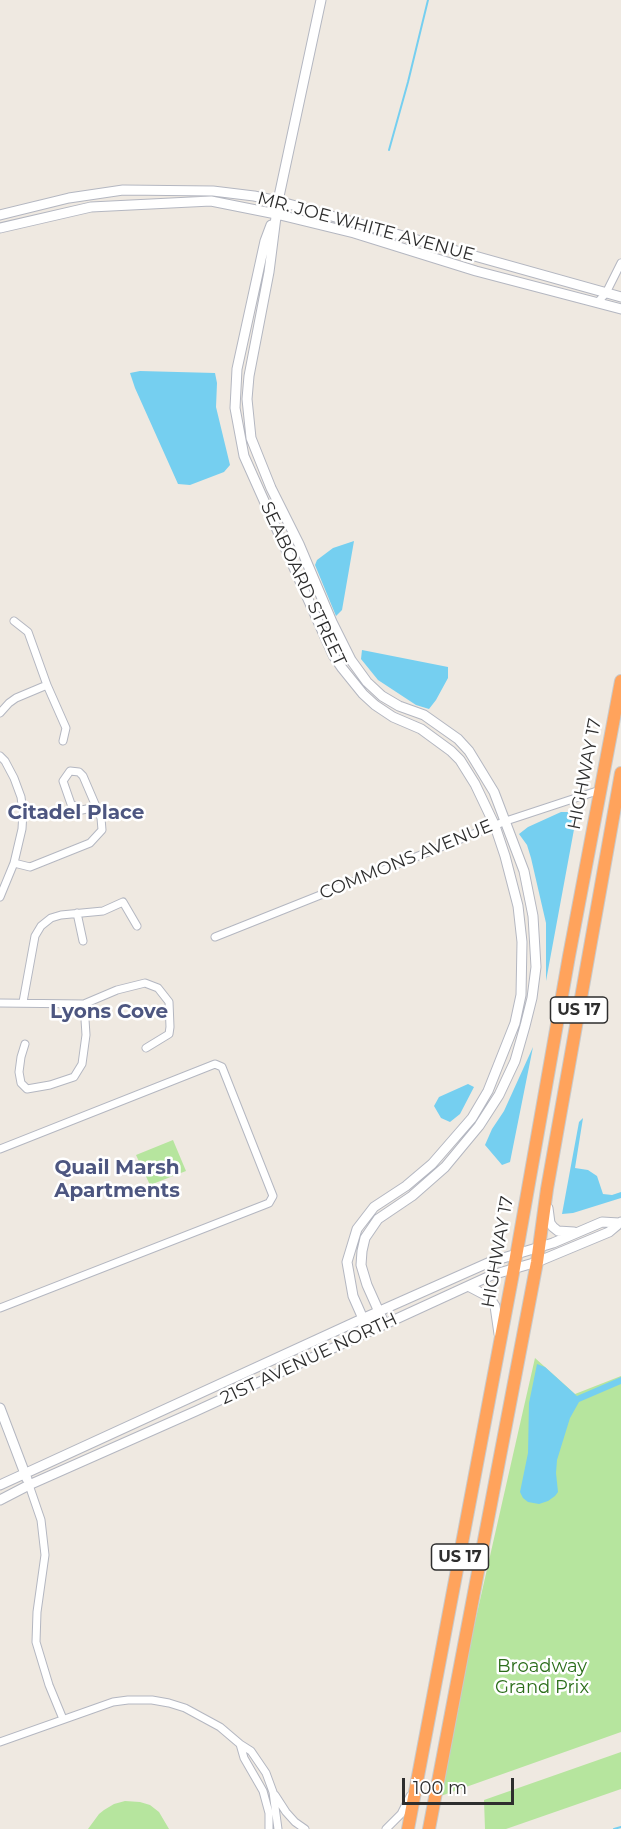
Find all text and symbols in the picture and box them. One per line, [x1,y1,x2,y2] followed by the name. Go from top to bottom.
[255,188,477,266] street label: MR. JOE WHITE AVENUE
[255,498,351,670] street label: SEABOARD STREET
[564,716,606,832] street label: HIGHWAY 17
[8,801,144,825] district label: Citadel Place
[316,815,496,905] street label: COMMONS AVENUE
[550,997,608,1023] road number: US 17
[50,1000,168,1024] district label: Lyons Cove
[54,1156,180,1203] district label: Quail Marsh Apartments
[478,1194,518,1310] street label: HIGHWAY 17
[217,1309,401,1409] street label: 21ST AVENUE NORTH
[432,1544,488,1570] road number: US 17
[495,1656,589,1698] park label: Broadway Grand Prix
[405,1766,518,1804] scale bar
[413,1777,467,1799] text: 100 m

